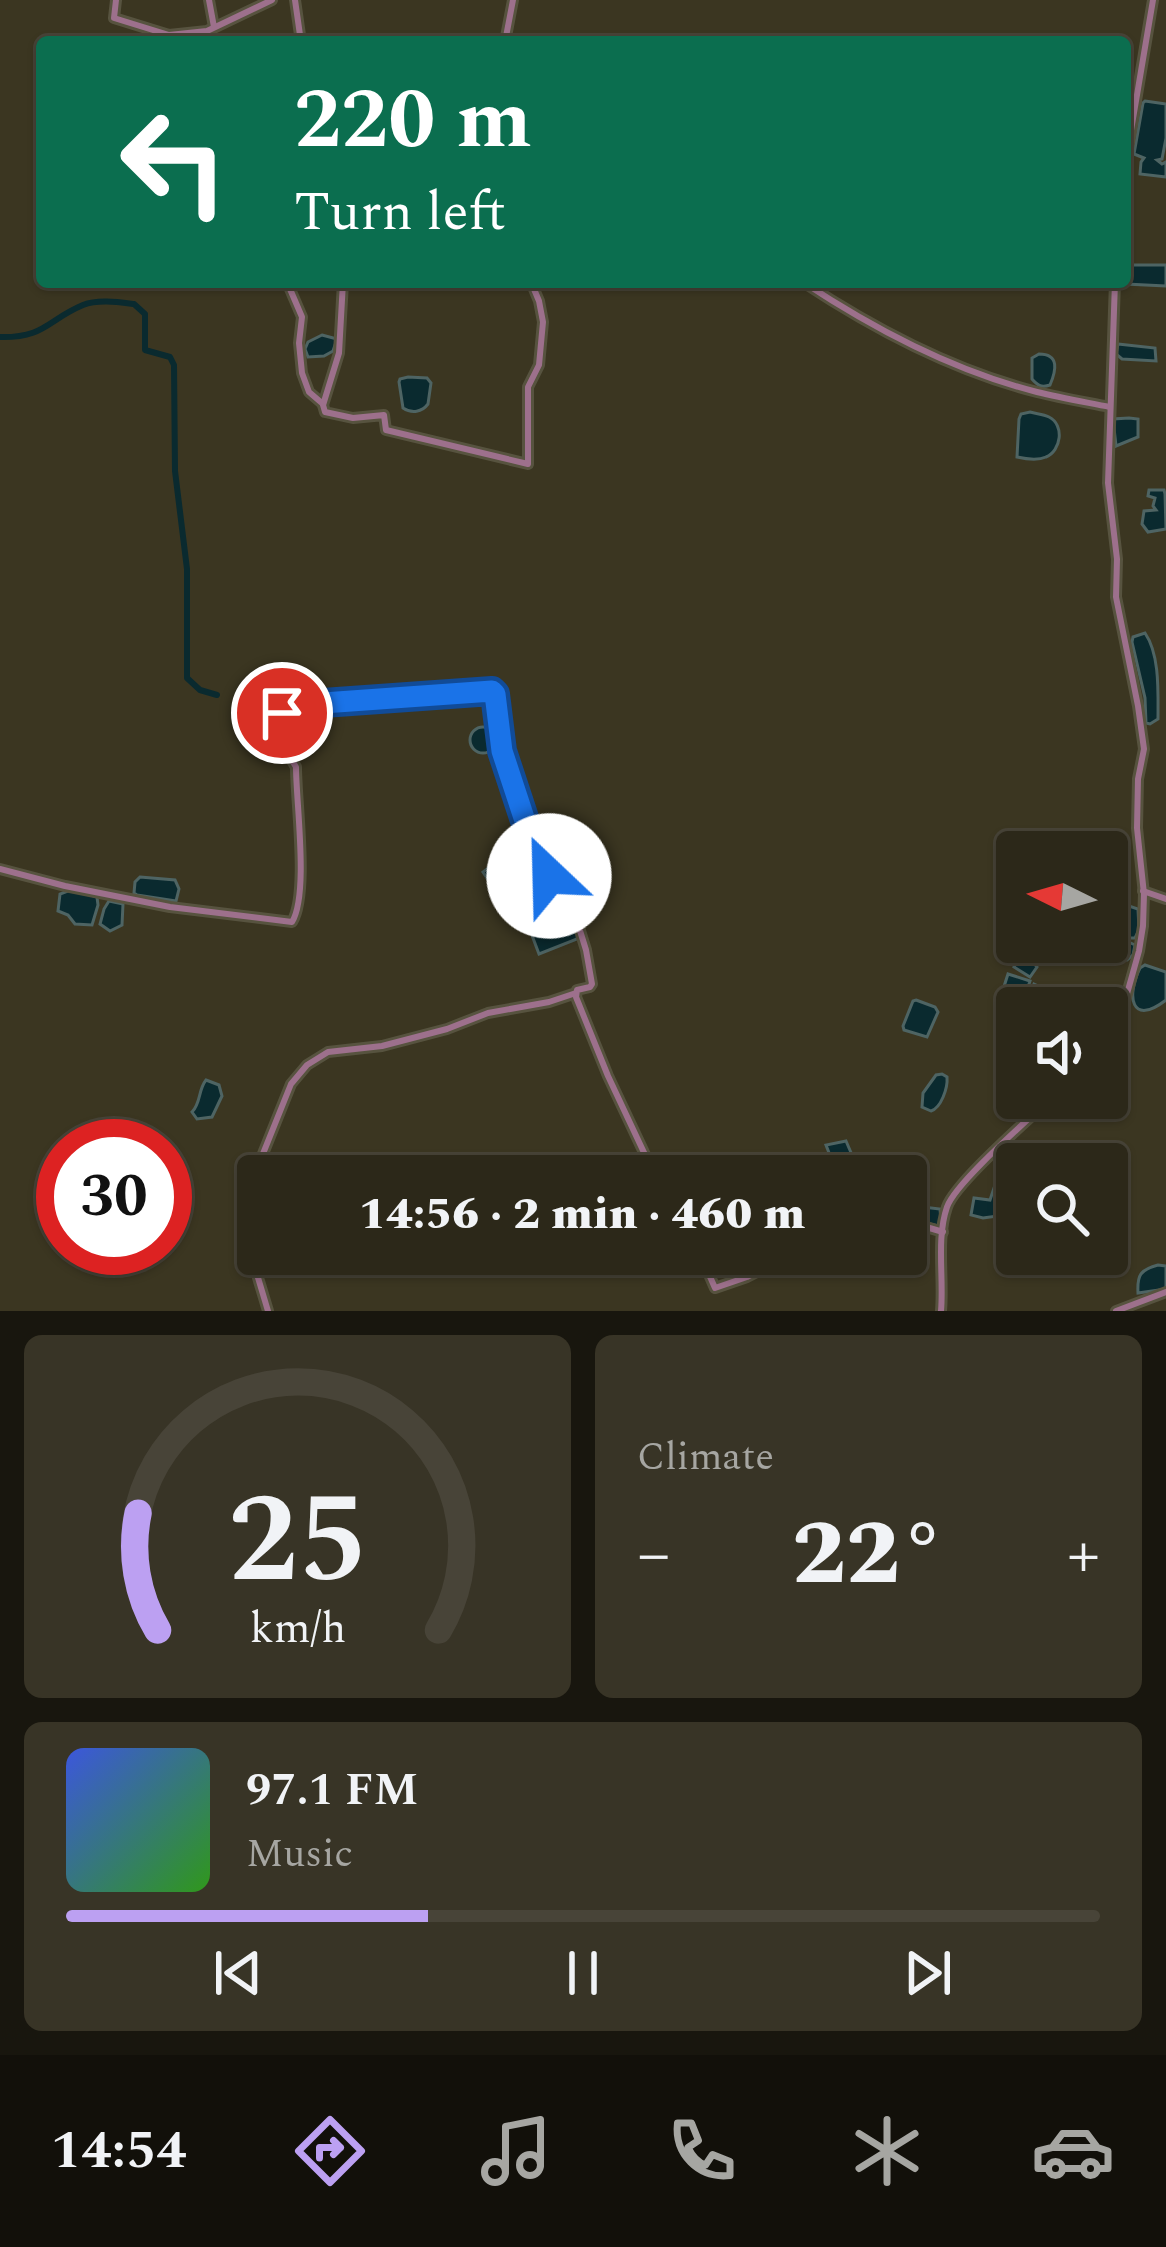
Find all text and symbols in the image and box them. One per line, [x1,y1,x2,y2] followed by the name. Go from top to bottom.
[294,57,532,185] text: 220 m
[96,84,252,240] icon: left
[294,172,506,254] text: Turn left
[231,662,333,764] pin
[249,680,315,746] icon: arrive
[486,813,612,939] position arrow
[996,831,1128,963] north arrow
[996,831,1128,1275] map controls
[996,987,1128,1119] button: sound
[36,1119,192,1275] speed limit sign: 30
[996,1143,1128,1275] button: search
[359,1180,805,1249] text: 14:56 · 2 min · 460 m
[637,1428,774,1487] text: Climate
[227,1447,368,1637] text: 25
[792,1487,945,1624] text: 22°
[637,1505,670,1606] text: −
[1067,1505,1100,1606] text: +
[249,1596,346,1661] text: km/h
[246,1756,418,1825] text: 97.1 FM
[246,1825,353,1884] text: Music
[205,1940,271,2006] icon: previous
[550,1940,616,2006] icon: pause
[895,1940,961,2006] icon: next
[288,2109,372,2193] icon: directions
[474,2109,558,2193] icon: music
[660,2109,744,2193] icon: phone
[845,2109,929,2193] icon: climate
[1031,2109,1115,2193] icon: car
[51,2110,187,2192] text: 14:54

